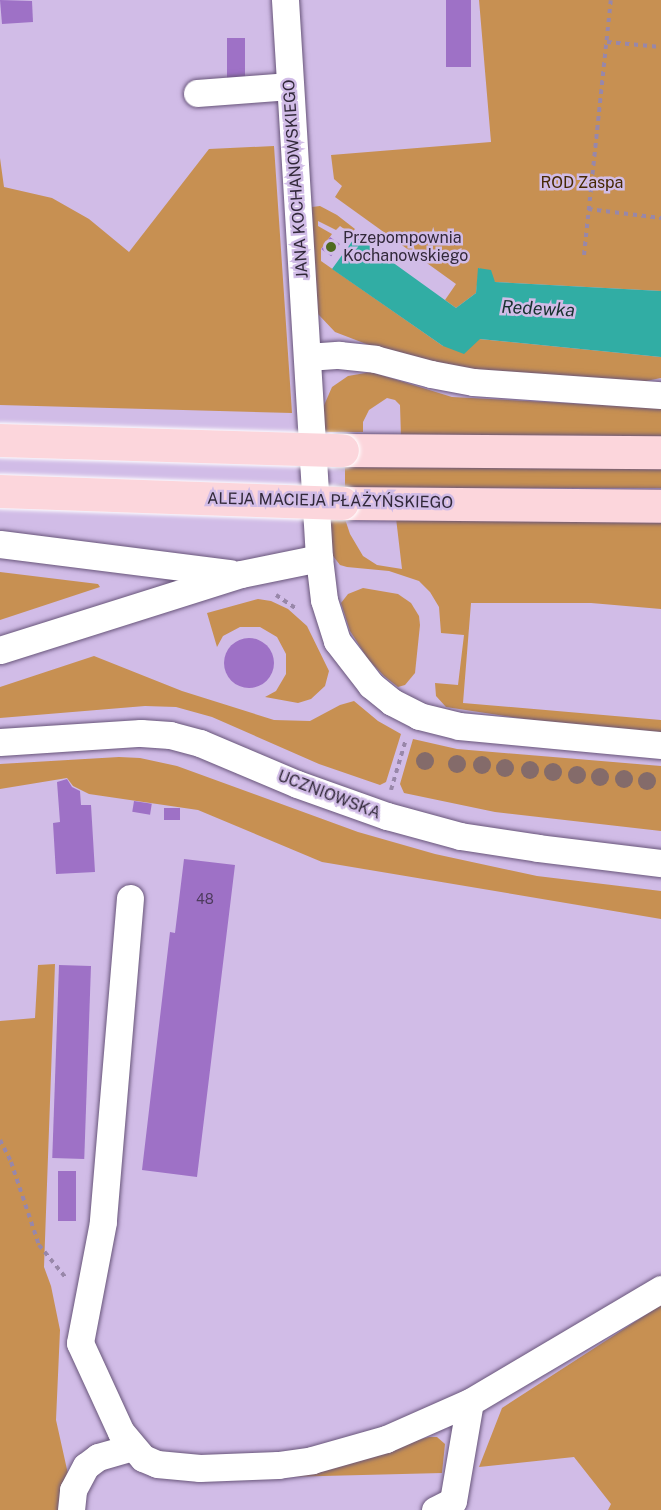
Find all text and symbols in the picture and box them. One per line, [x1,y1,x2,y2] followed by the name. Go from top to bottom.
[279,79,313,279] street label: JANA KOCHANOWSKIEGO
[541,173,623,193] park label: ROD Zaspa
[343,228,468,266] place label: Przepompownia Kochanowskiego
[324,240,338,254] marker: Przepompownia Kochanowskiego
[501,296,575,322] water label: Redewka
[207,489,453,513] street label: ALEJA MACIEJA PŁAŻYŃSKIEGO
[275,767,383,823] street label: UCZNIOWSKA
[196,891,214,907] house number: 48

